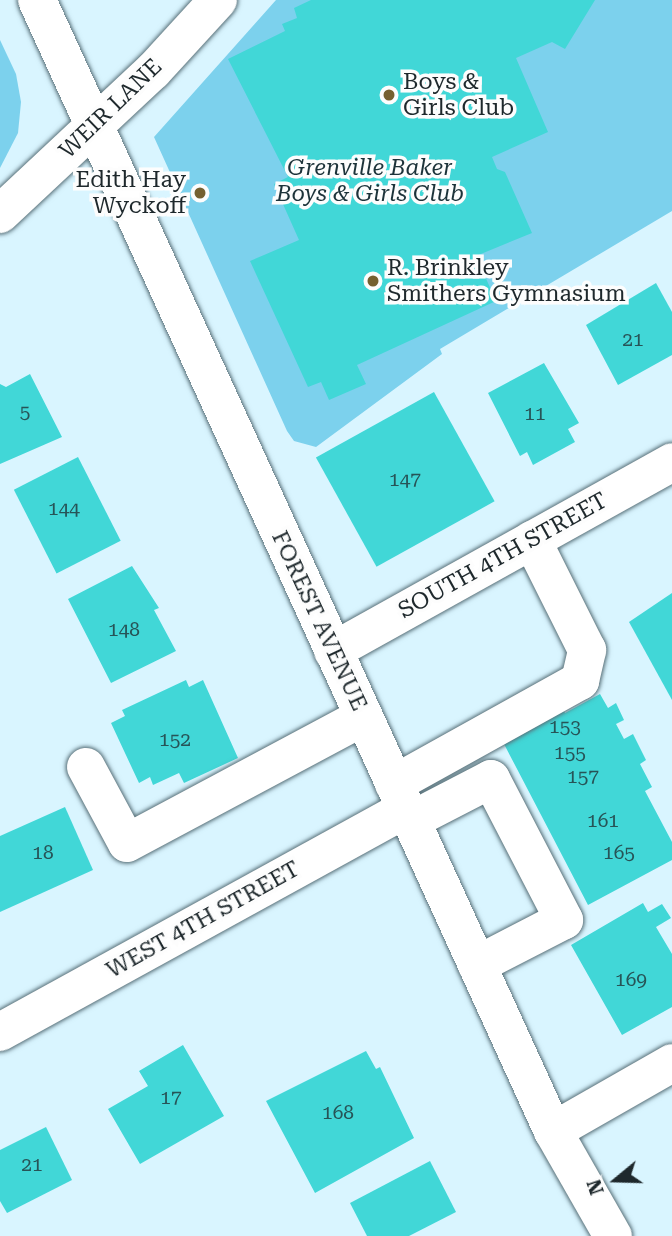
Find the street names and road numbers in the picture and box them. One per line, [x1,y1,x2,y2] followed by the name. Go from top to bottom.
[54,53,168,165] street label: WEIR LANE
[394,487,612,625] street label: SOUTH 4TH STREET
[265,527,373,715] street label: FOREST AVENUE
[102,855,304,985] street label: WEST 4TH STREET

